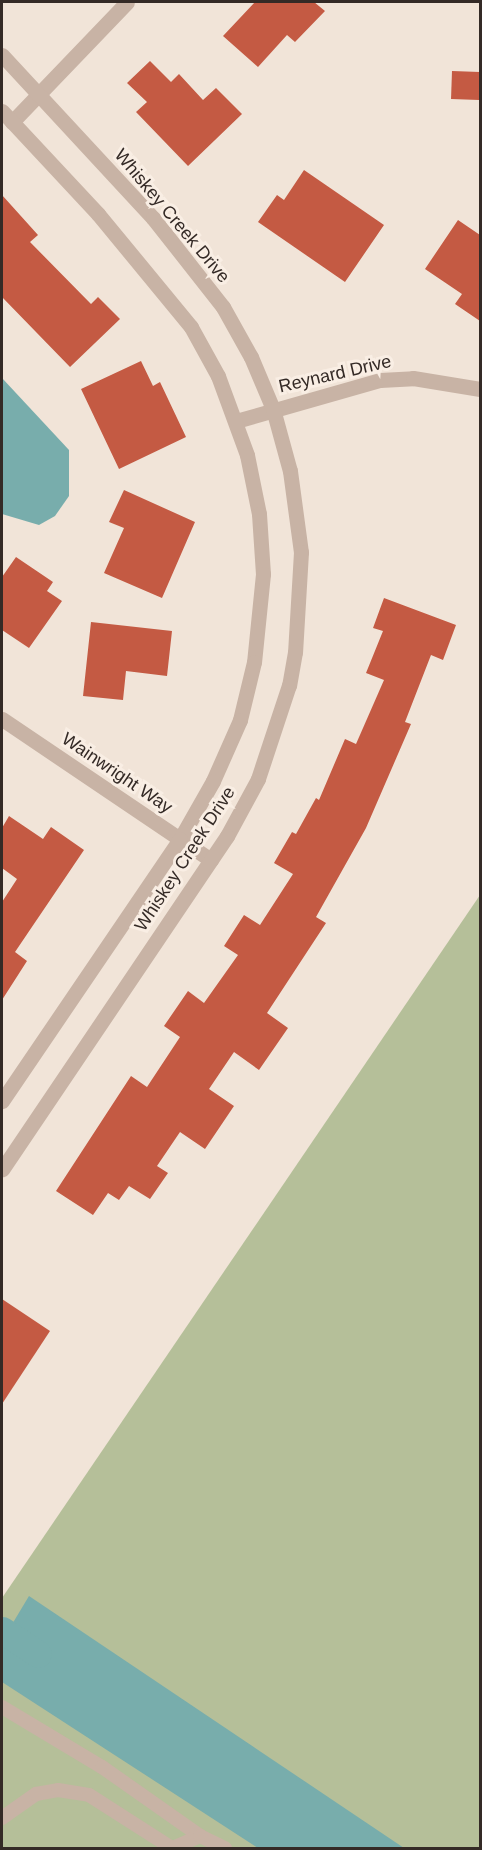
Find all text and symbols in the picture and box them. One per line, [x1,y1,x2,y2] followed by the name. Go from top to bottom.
[110,145,234,287] street label: Whiskey Creek Drive
[277,351,393,397] street label: Reynard Drive
[58,728,176,818] street label: Wainwright Way
[130,783,240,935] street label: Whiskey Creek Drive

